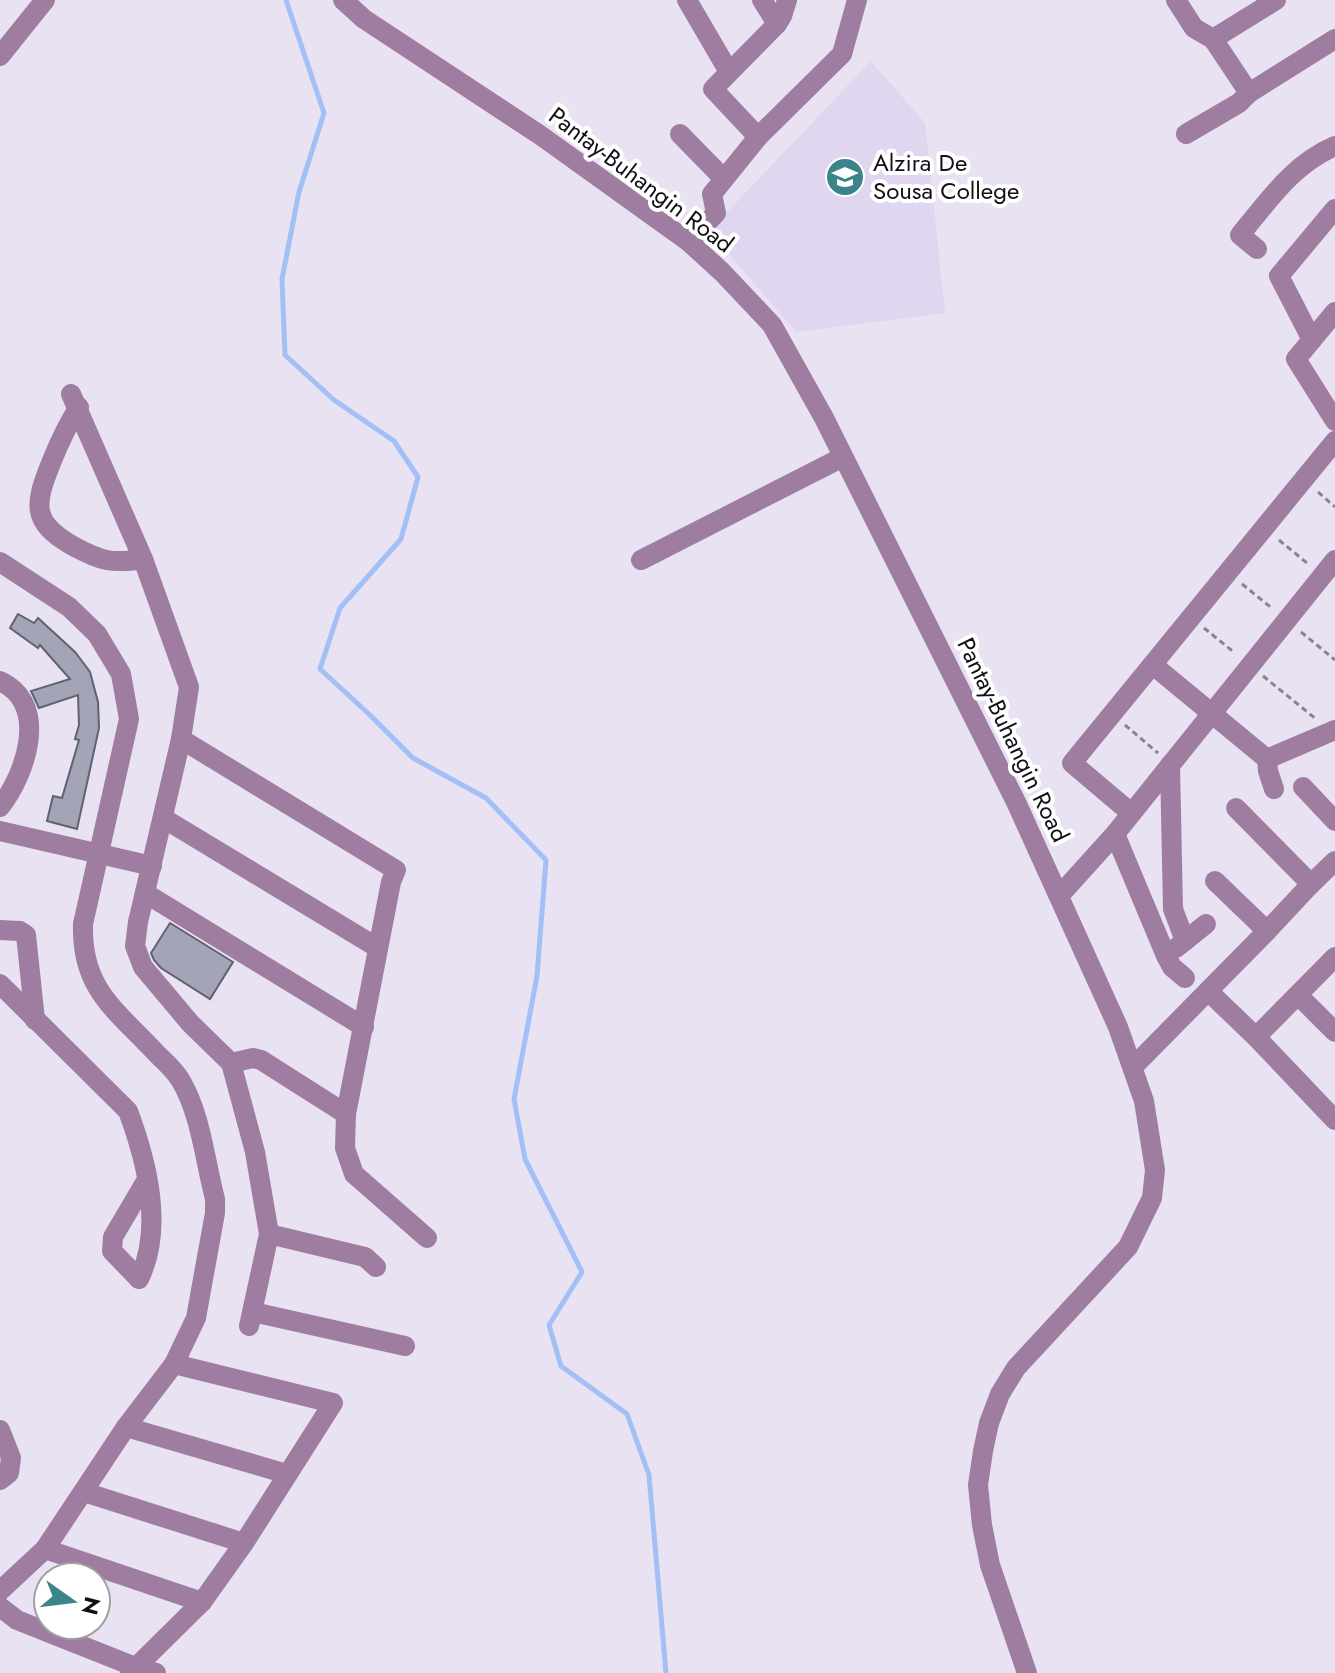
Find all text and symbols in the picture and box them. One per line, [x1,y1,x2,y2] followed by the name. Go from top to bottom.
[541,98,741,261] street label: Pantay-Buhangin Road
[873,145,1019,208] place label: Alzira De Sousa College
[824,156,866,198] school or university icon: Alzira De Sousa College
[949,632,1078,848] street label: Pantay-Buhangin Road
[32,1561,112,1641] north arrow
[74,1593,109,1618] text: N

